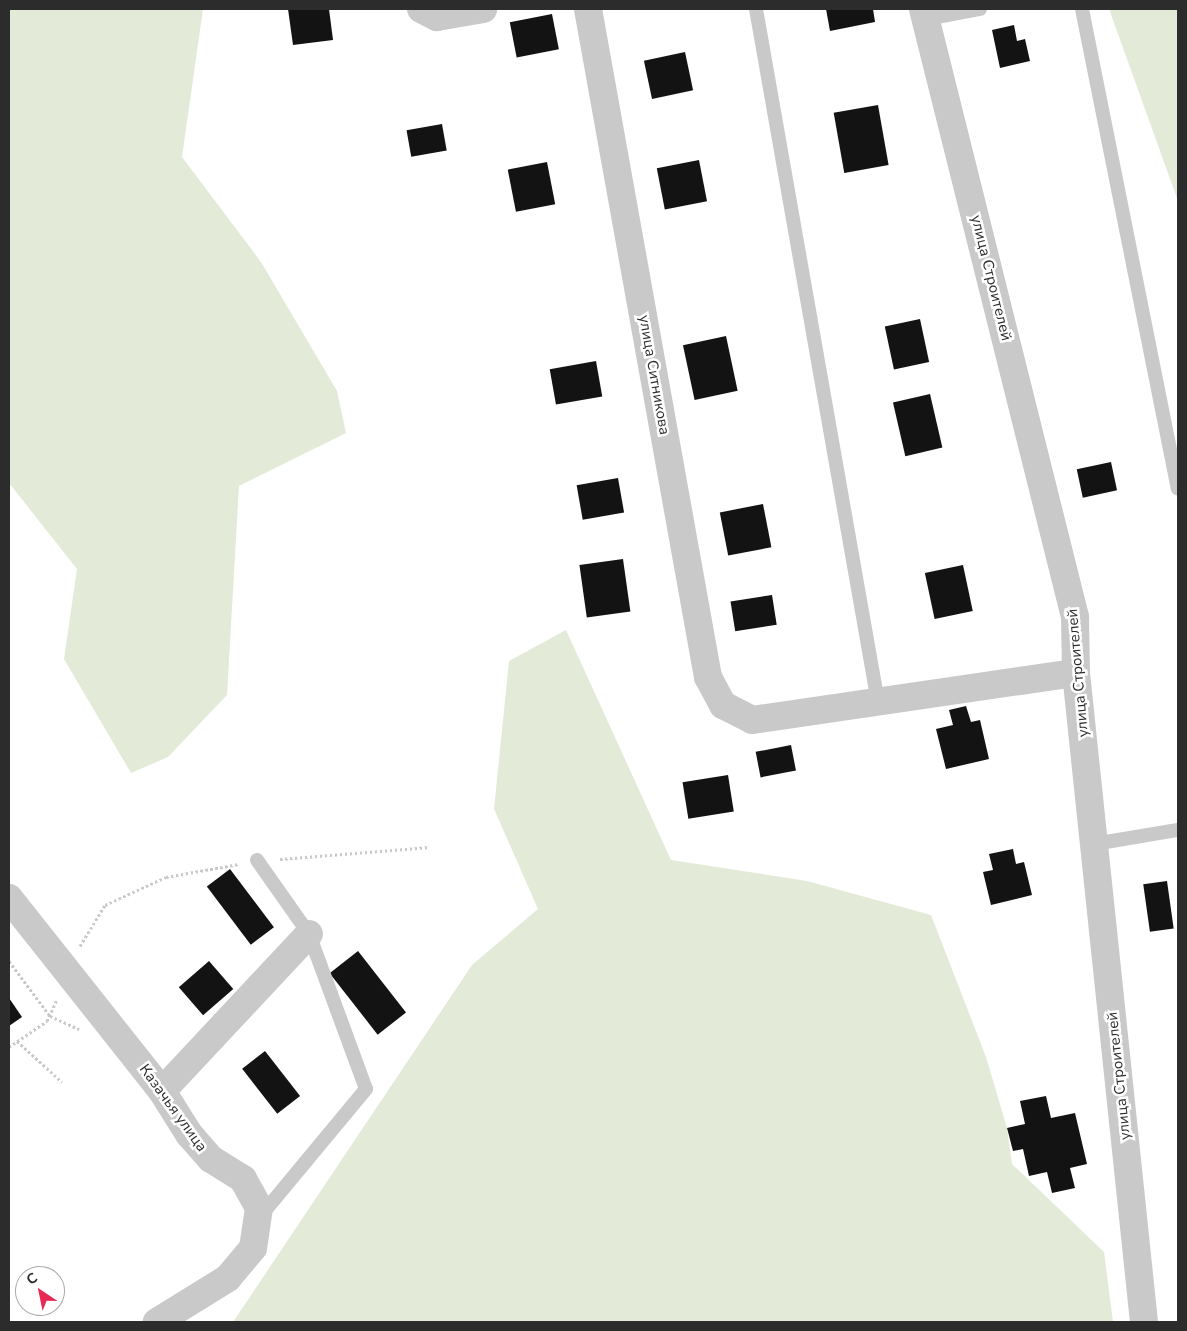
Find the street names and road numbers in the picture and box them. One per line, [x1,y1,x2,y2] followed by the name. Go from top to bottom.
[967,213,1015,343] street label: улица Строителей
[635,314,673,436] street label: улица Ситникова
[1063,608,1093,738] street label: улица Строителей
[1103,1011,1135,1141] street label: улица Строителей
[135,1061,211,1155] street label: Казачья улица

